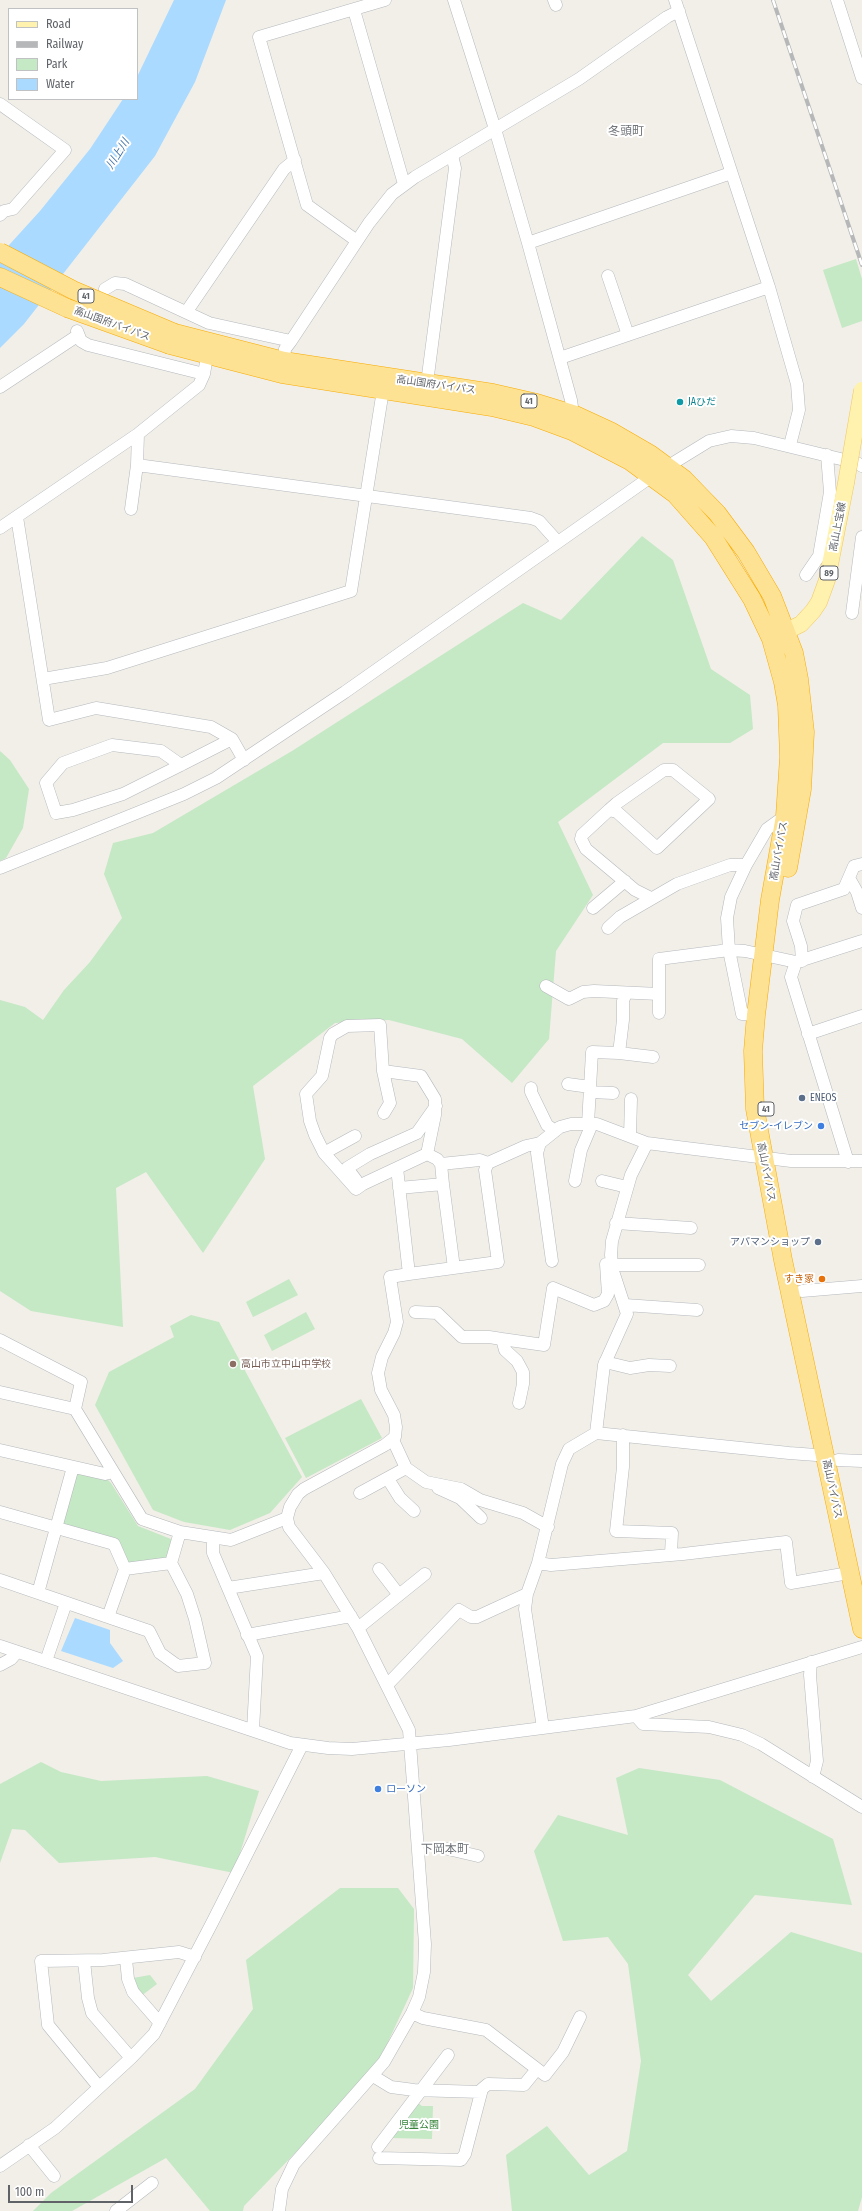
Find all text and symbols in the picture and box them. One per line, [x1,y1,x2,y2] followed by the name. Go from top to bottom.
[8,8,138,100] legend
[46,17,71,31] text: Road
[46,37,83,51] text: Railway
[46,57,67,71] text: Park
[46,77,74,91] text: Water
[608,125,644,139] district label: 冬頭町
[104,137,132,171] water label: 川上川
[78,289,94,303] road number: 41
[72,305,152,343] street label: 高山国府バイパス
[396,373,476,397] street label: 高山国府バイパス
[521,394,537,408] road number: 41
[688,396,716,408] place label: JAひだ
[675,397,685,407] marker: JAひだ
[827,501,849,553] street label: 高山上宝線
[820,566,838,580] road number: 89
[768,820,790,882] street label: 高山バイパス
[810,1092,837,1104] place label: ENEOS
[797,1093,807,1103] marker: ENEOS
[758,1102,774,1116] road number: 41
[739,1120,813,1132] place label: セブン-イレブン
[816,1121,826,1131] marker: セブン-イレブン
[754,1141,778,1203] street label: 高山バイパス
[730,1236,810,1248] place label: アパマンショップ
[813,1237,823,1247] marker: アパマンショップ
[784,1273,814,1285] place label: すき家
[817,1274,827,1284] marker: すき家
[241,1358,331,1370] place label: 高山市立中山中学校
[228,1359,238,1369] marker: 高山市立中山中学校
[820,1458,844,1520] street label: 高山バイパス
[386,1783,426,1795] place label: ローソン
[373,1784,383,1794] marker: ローソン
[421,1843,469,1857] district label: 下岡本町
[399,2119,439,2131] park label: 児童公園
[10,2177,135,2203] scale bar
[15,2185,44,2199] text: 100 m

